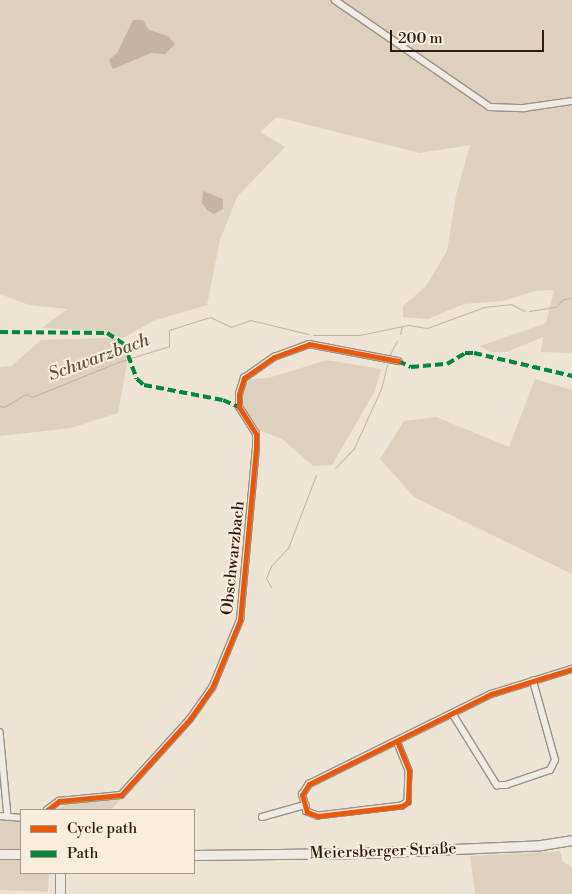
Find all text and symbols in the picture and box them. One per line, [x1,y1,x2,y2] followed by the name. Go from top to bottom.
[392,20,546,52] scale bar
[398,29,443,48] text: 200 m
[45,330,153,386] water label: Schwarzbach
[217,500,249,616] street label: Obschwarzbach
[20,809,195,874] legend
[67,819,137,838] text: Cycle path
[309,839,457,863] street label: Meiersberger Straße
[67,844,99,863] text: Path

